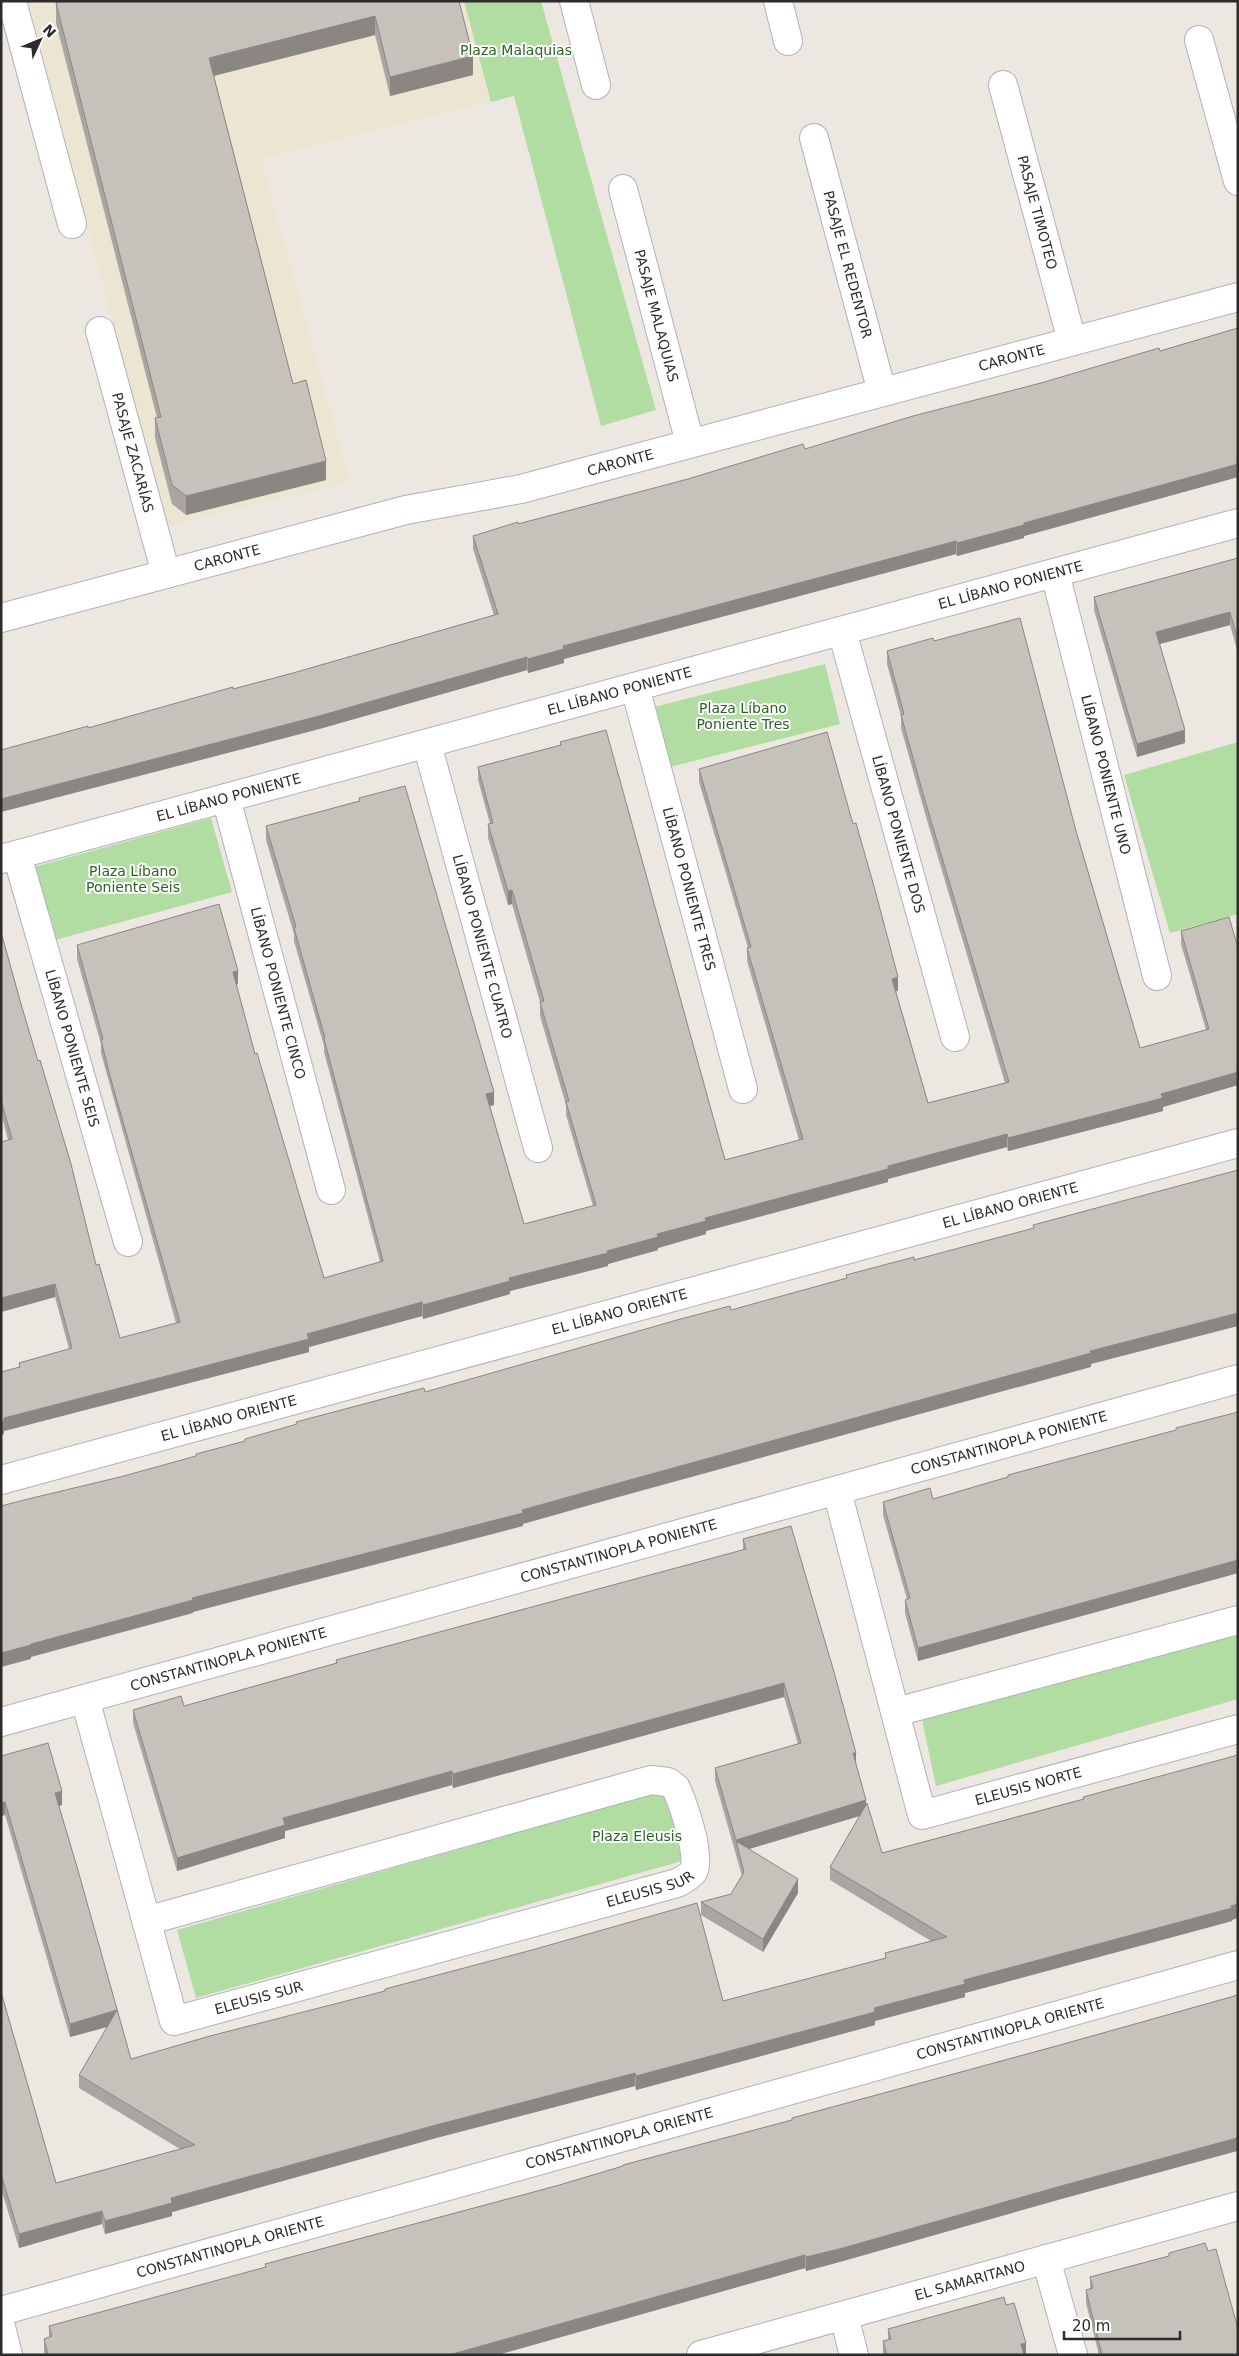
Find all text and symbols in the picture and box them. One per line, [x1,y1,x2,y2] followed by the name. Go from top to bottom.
[15,15,65,65] north arrow
[40,21,59,41] text: N
[460,42,572,58] park label: Plaza Malaquias
[1014,154,1060,271] street label: PASAJE TIMOTEO
[820,189,875,341] street label: PASAJE EL REDENTOR
[631,248,682,384] street label: PASAJE MALAQUIAS
[977,341,1047,374] street label: CARONTE
[109,391,157,515] street label: PASAJE ZACARÍAS
[586,446,655,479] street label: CARONTE
[192,541,262,574] street label: CARONTE
[936,558,1084,612] street label: EL LÍBANO PONIENTE
[546,664,694,718] street label: EL LÍBANO PONIENTE
[1078,693,1134,856] street label: LÍBANO PONIENTE UNO
[696,700,790,732] park label: Plaza Líbano Poniente Tres
[869,754,928,915] street label: LÍBANO PONIENTE DOS
[155,770,303,824] street label: EL LÍBANO PONIENTE
[660,805,719,972] street label: LÍBANO PONIENTE TRES
[450,853,516,1040] street label: LÍBANO PONIENTE CUATRO
[86,863,180,895] park label: Plaza Líbano Poniente Seis
[248,905,309,1081] street label: LÍBANO PONIENTE CINCO
[42,968,103,1129] street label: LÍBANO PONIENTE SEIS
[941,1179,1080,1231] street label: EL LÍBANO ORIENTE
[550,1285,689,1338] street label: EL LÍBANO ORIENTE
[159,1392,298,1444] street label: EL LÍBANO ORIENTE
[909,1408,1109,1477] street label: CONSTANTINOPLA PONIENTE
[519,1516,719,1586] street label: CONSTANTINOPLA PONIENTE
[128,1624,329,1694] street label: CONSTANTINOPLA PONIENTE
[973,1764,1083,1808] street label: ELEUSIS NORTE
[592,1828,682,1844] park label: Plaza Eleusis
[604,1867,697,1910] street label: ELEUSIS SUR
[213,1978,305,2017] street label: ELEUSIS SUR
[915,1995,1106,2063] street label: CONSTANTINOPLA ORIENTE
[524,2104,715,2172] street label: CONSTANTINOPLA ORIENTE
[135,2213,326,2281] street label: CONSTANTINOPLA ORIENTE
[913,2257,1027,2303] street label: EL SAMARITANO
[1064,2308,1180,2340] scale bar
[1072,2317,1110,2335] text: 20 m

